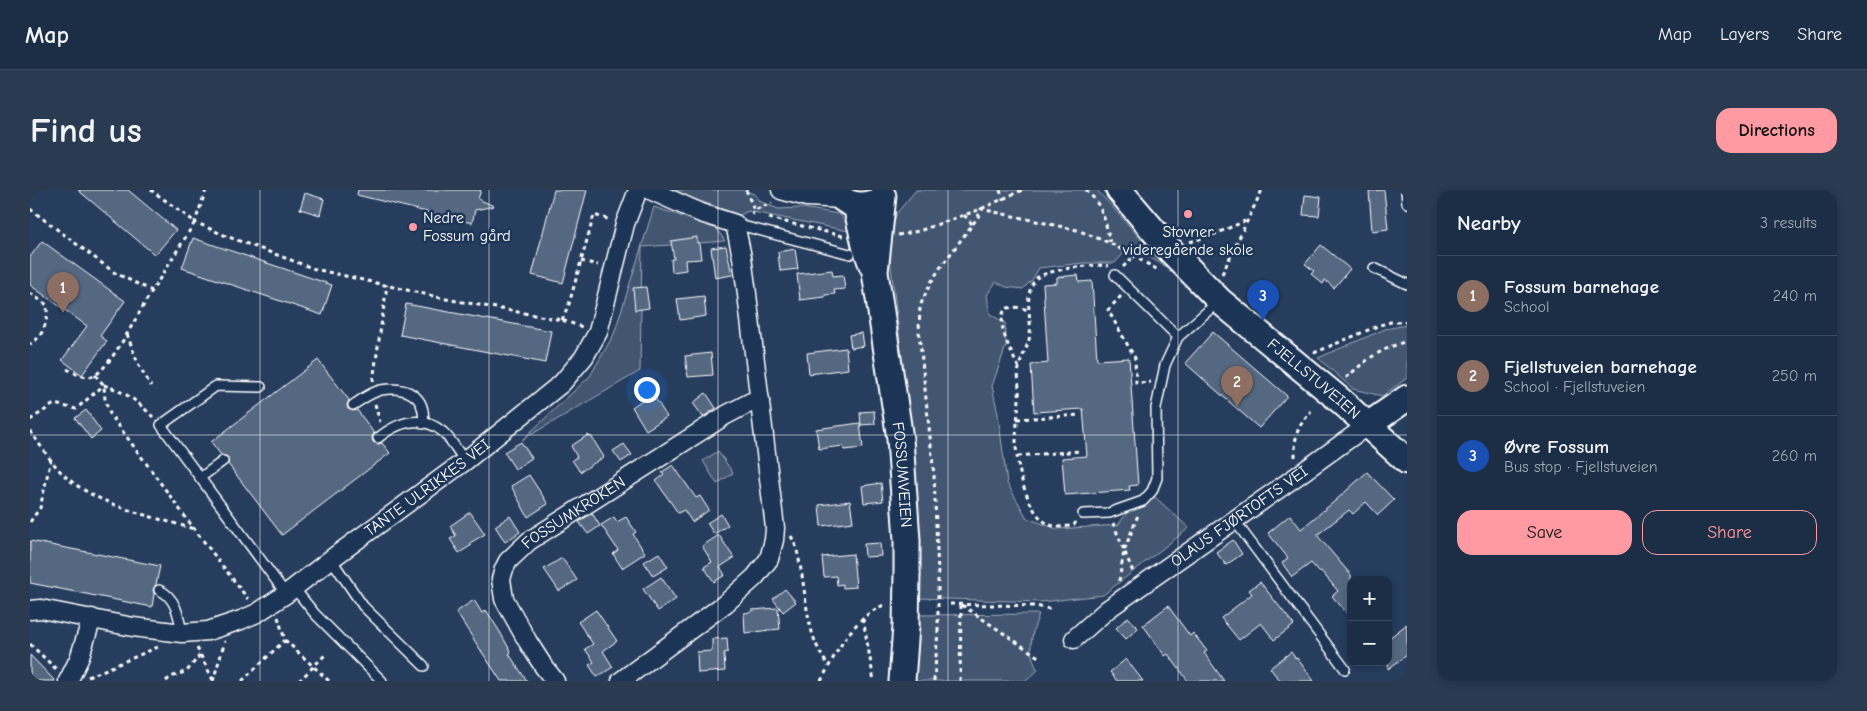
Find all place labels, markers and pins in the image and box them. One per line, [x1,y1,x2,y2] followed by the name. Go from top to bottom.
[1182,208,1194,220] marker: Stovner videregående skole
[423,209,511,245] place label: Nedre Fossum gård
[407,221,419,233] marker: Nedre Fossum gård
[1122,223,1253,259] place label: Stovner videregående skole
[47,272,79,313] pin: 1
[1247,280,1279,321] pin: 3
[1221,366,1253,407] pin: 2

